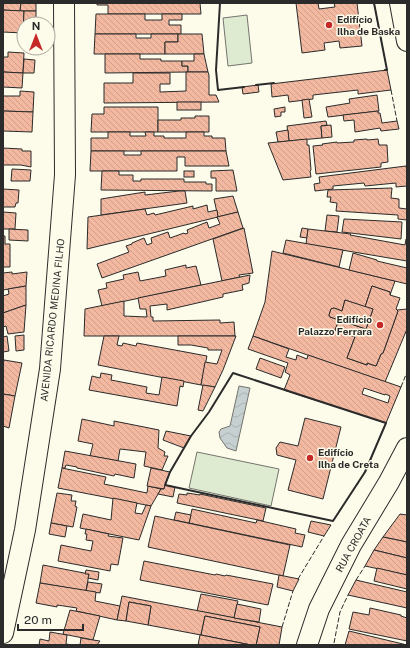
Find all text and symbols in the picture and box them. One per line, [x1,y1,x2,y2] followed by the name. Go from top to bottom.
[337,13,400,37] place label: Edifício Ilha de Baska
[16,16,56,56] north arrow
[32,20,40,32] text: N
[324,20,334,30] marker: Edifício Ilha de Baska
[37,238,67,402] street label: AVENIDA RICARDO MEDINA FILHO
[298,313,372,337] place label: Edifício Palazzo Ferrara
[375,320,385,330] marker: Edifício Palazzo Ferrara
[318,446,379,470] place label: Edifício Ilha de Creta
[305,453,315,463] marker: Edifício Ilha de Creta
[333,514,373,574] street label: RUA CROATA
[18,606,83,632] scale bar
[24,613,52,627] text: 20 m

